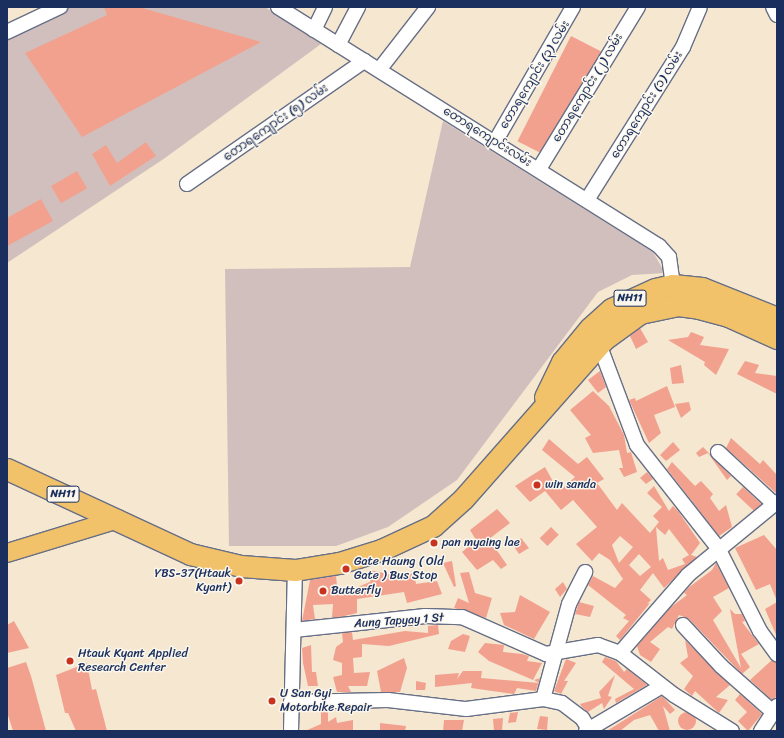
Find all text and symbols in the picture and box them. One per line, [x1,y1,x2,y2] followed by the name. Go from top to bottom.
[497,18,573,132] street label: တောရကျောင်း (၃) လမ်း
[550,31,626,145] street label: တောရကျောင်း (၂) လမ်း
[608,49,686,161] street label: တောရကျောင်း (၁) လမ်း
[221,81,331,165] street label: တောရကျောင်း (၅) လမ်း
[440,104,534,170] street label: တောရကျောင်းလမ်း
[613,289,647,307] road number: NH11
[545,478,597,492] place label: win sanda
[532,480,542,490] marker: win sanda
[46,485,80,503] road number: NH11
[442,536,520,550] place label: pan myaing lae
[429,538,439,548] marker: pan myaing lae
[354,555,444,583] place label: Gate Haung ( Old Gate ) Bus Stop
[341,564,351,574] marker: Gate Haung ( Old Gate ) Bus Stop
[154,567,231,595] place label: YBS-37(Htauk Kyant)
[234,576,244,586] marker: YBS-37(Htauk Kyant)
[331,584,381,598] place label: Butterfly
[318,586,328,596] marker: Butterfly
[353,611,445,631] street label: Aung Tapyay 1 St
[78,647,187,675] place label: Htauk Kyant Applied Research Center
[65,656,75,666] marker: Htauk Kyant Applied Research Center
[280,687,372,715] place label: U San Gyi Motorbike Repair
[267,696,277,706] marker: U San Gyi Motorbike Repair

